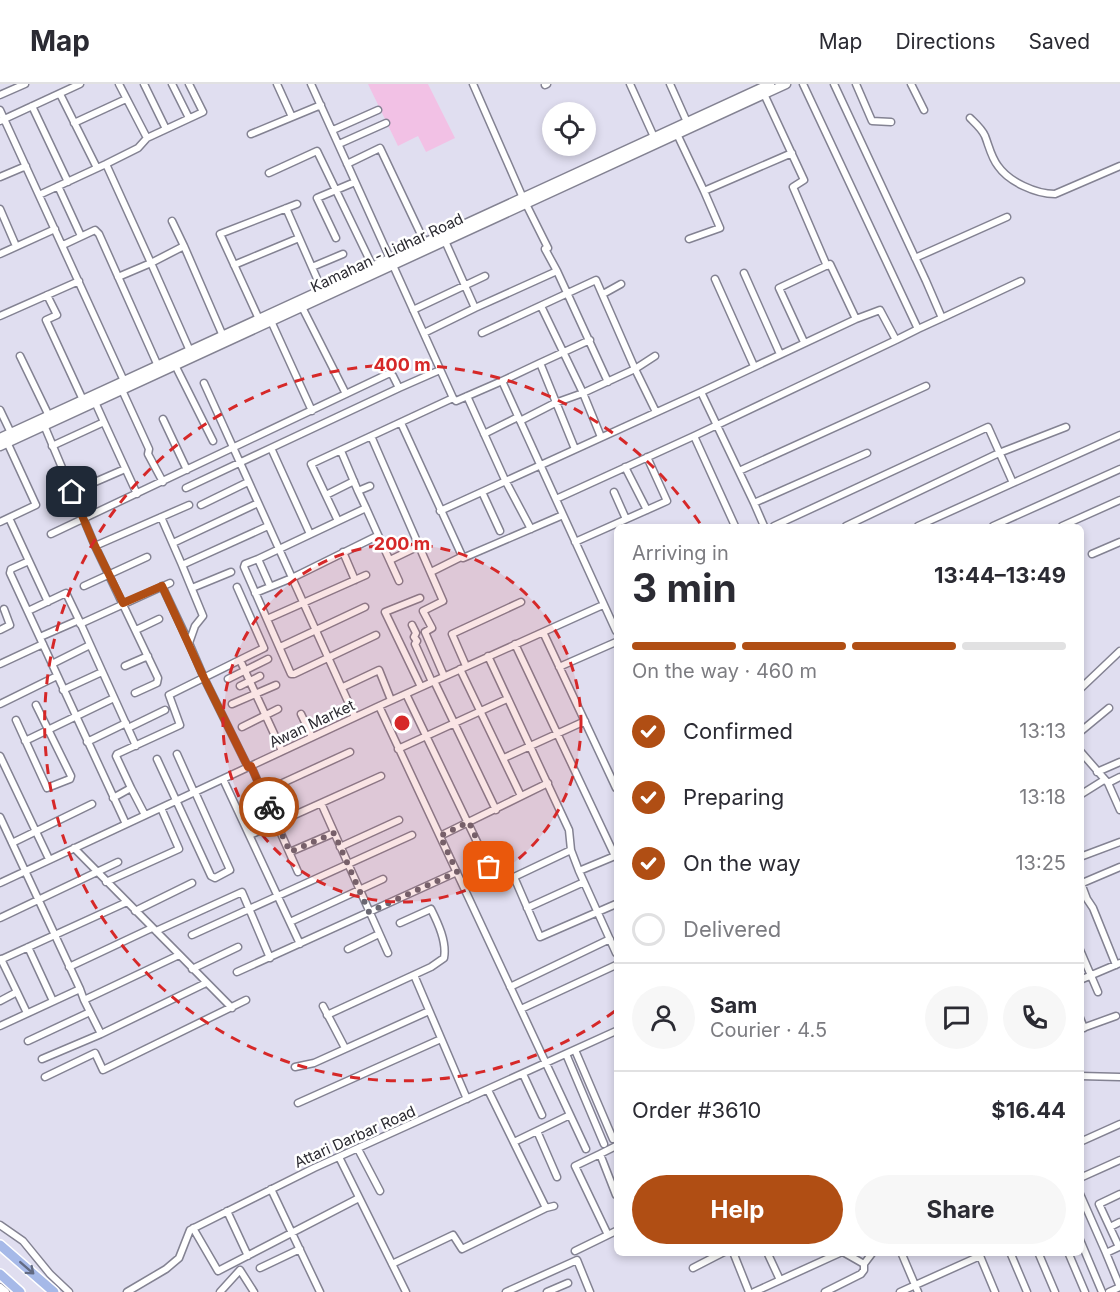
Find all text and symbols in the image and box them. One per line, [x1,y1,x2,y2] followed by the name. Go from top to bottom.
[30,24,90,58] text: Map
[819,29,862,54] text: Map
[895,29,996,54] text: Directions
[1029,29,1090,54] text: Saved
[542,102,596,156] map controls
[542,102,596,156] button: locate
[307,209,466,296] street label: Kamahan - Lidhar Road
[373,354,431,375] text: 400 m
[46,466,97,517] pin
[55,475,88,508] icon: home
[374,533,430,554] text: 200 m
[632,541,729,565] text: Arriving in
[934,562,1066,588] text: 13:44–13:49
[632,564,737,611] text: 3 min
[632,659,817,683] text: On the way · 460 m
[266,695,358,752] street label: Awan Market
[392,713,412,733] centre of rings
[632,715,665,748] icon: check
[683,718,793,744] text: Confirmed
[1019,719,1066,743] text: 13:13
[239,777,299,837] courier
[632,781,665,814] icon: check
[683,784,784,810] text: Preparing
[1019,785,1066,809] text: 13:18
[253,791,286,824] icon: bike
[463,841,514,892] pin
[632,847,665,880] icon: check
[472,850,505,883] icon: bag
[683,850,801,876] text: On the way
[1015,851,1066,875] text: 13:25
[683,916,781,942] text: Delivered
[632,986,695,1049] button: person
[925,986,988,1049] button: chat
[1003,986,1066,1049] button: phone
[710,992,757,1018] text: Sam
[710,1018,827,1042] text: Courier · 4.5
[632,1097,762,1123] text: Order #3610
[991,1097,1066,1123] text: $16.44
[291,1101,418,1172] street label: Attari Darbar Road
[632,1175,843,1244] button: Help
[855,1175,1066,1244] button: Share
[19,1261,34,1275] one-way arrow

